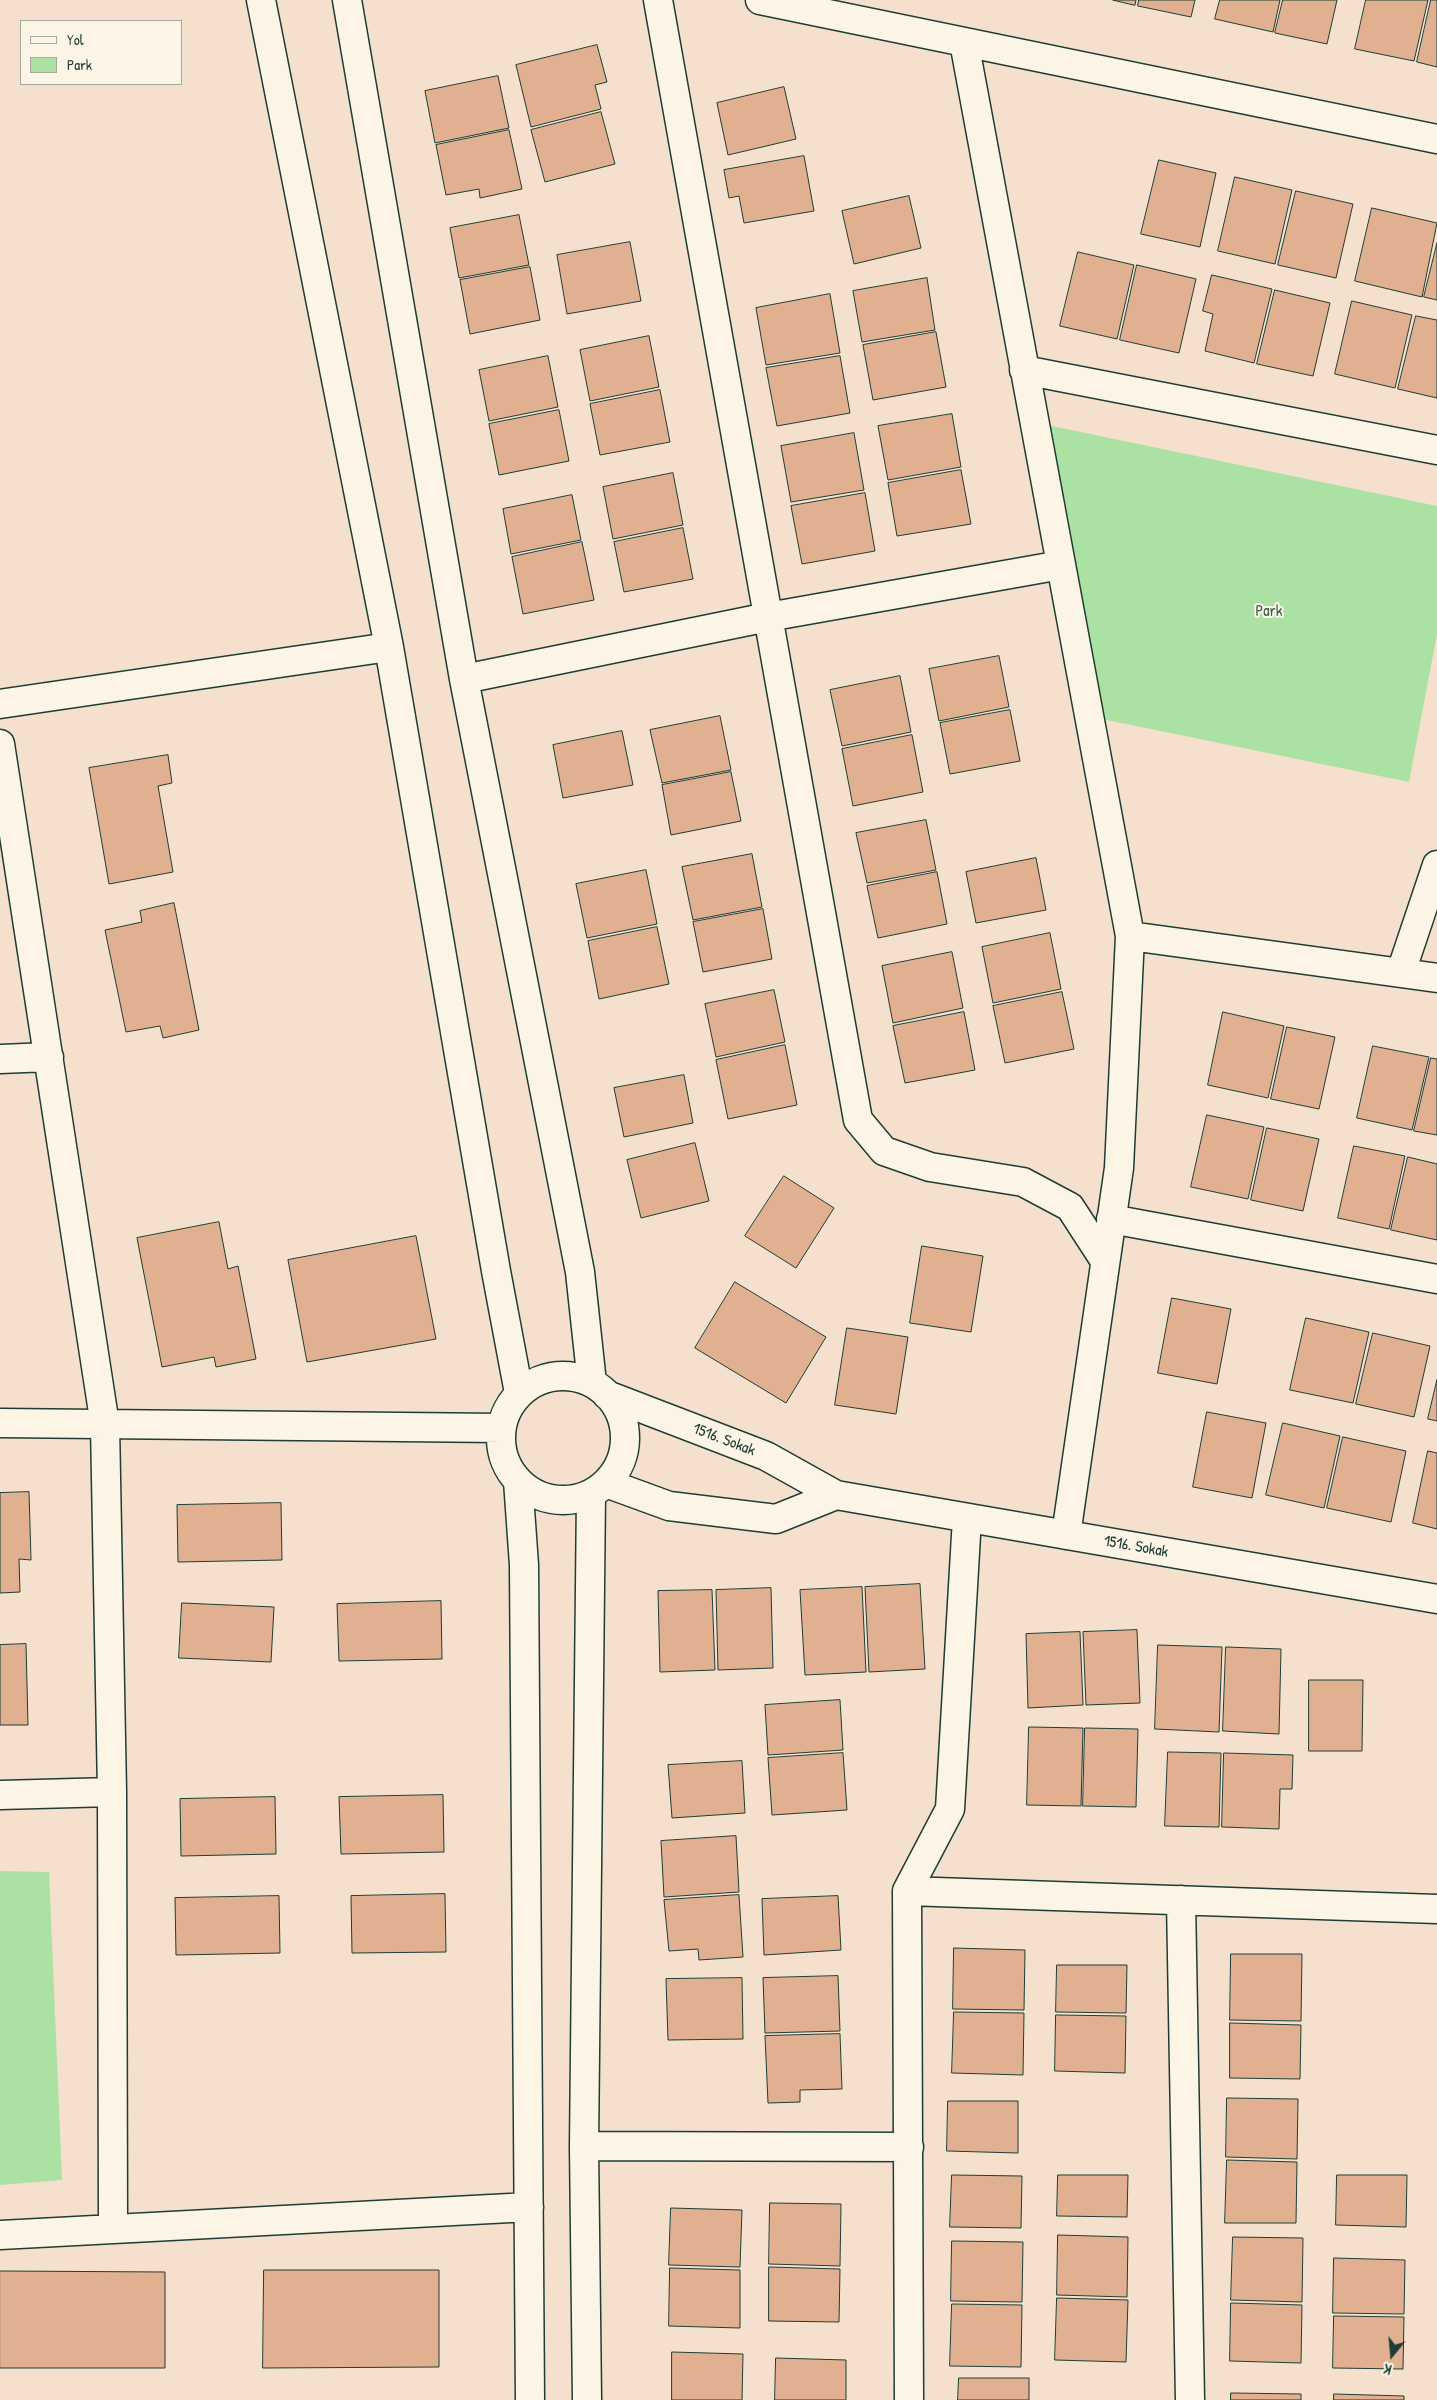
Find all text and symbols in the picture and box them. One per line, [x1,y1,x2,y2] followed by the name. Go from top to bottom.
[20,20,182,85] legend
[67,29,84,50] text: Yol
[67,54,92,75] text: Park
[1256,602,1282,622] park label: Park
[690,1419,758,1461] street label: 1516. Sokak
[1102,1532,1170,1562] street label: 1516. Sokak
[1367,2330,1417,2380] north arrow
[1381,2360,1394,2380] text: K

